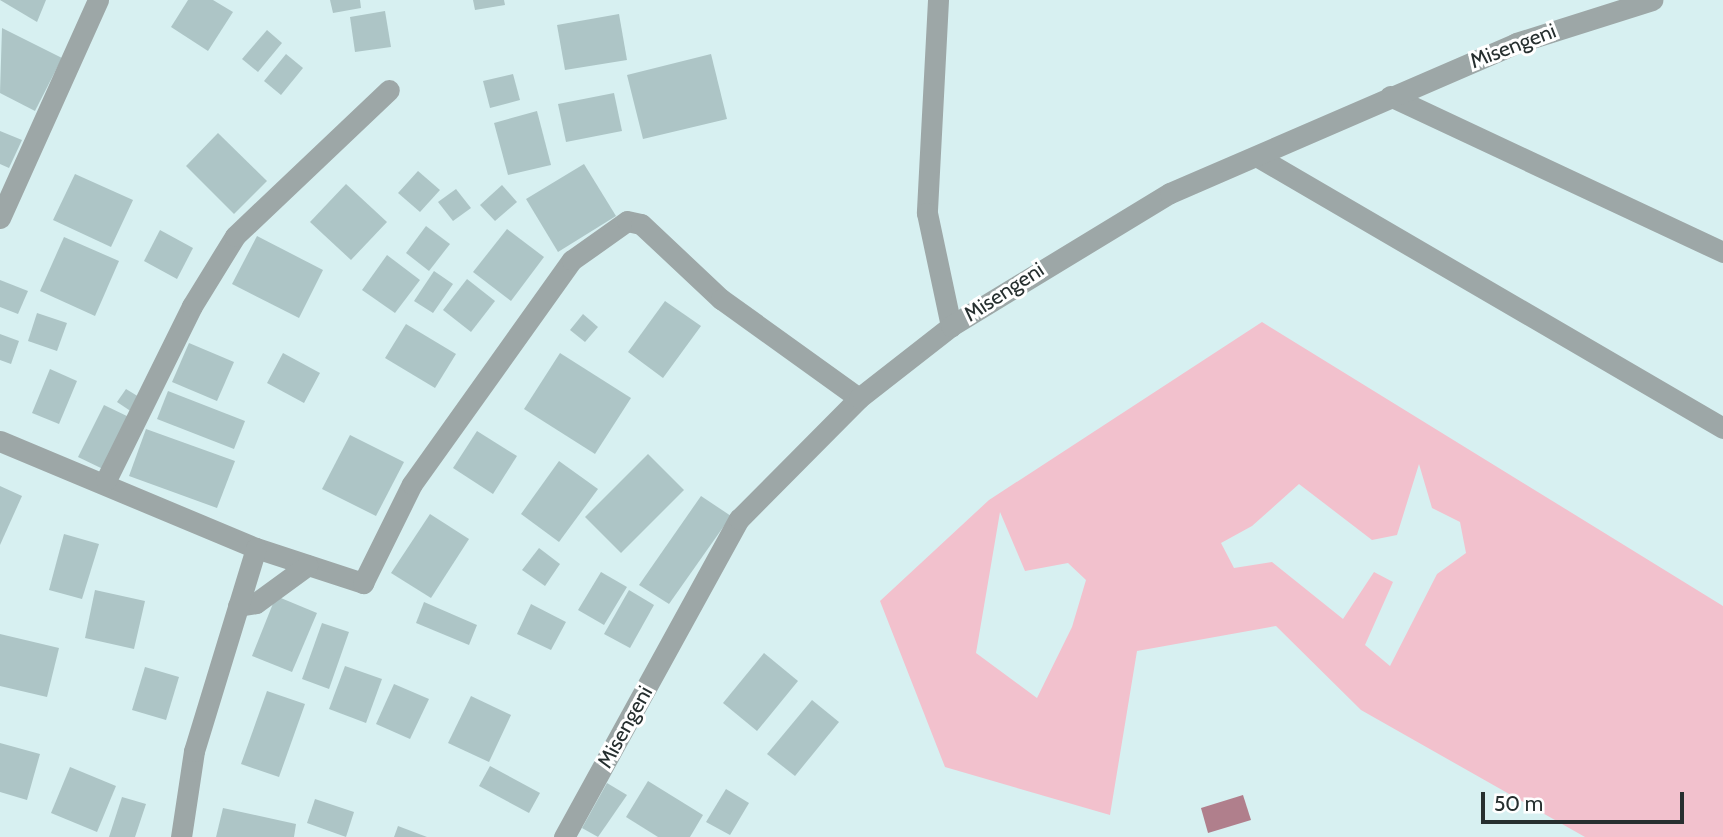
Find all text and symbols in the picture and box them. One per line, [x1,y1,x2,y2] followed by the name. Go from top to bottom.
[1467,18,1559,74] street label: Misengeni
[959,257,1049,327] street label: Misengeni
[592,682,658,772] street label: Misengeni
[1485,778,1688,822] scale bar
[1494,791,1543,816] text: 50 m

